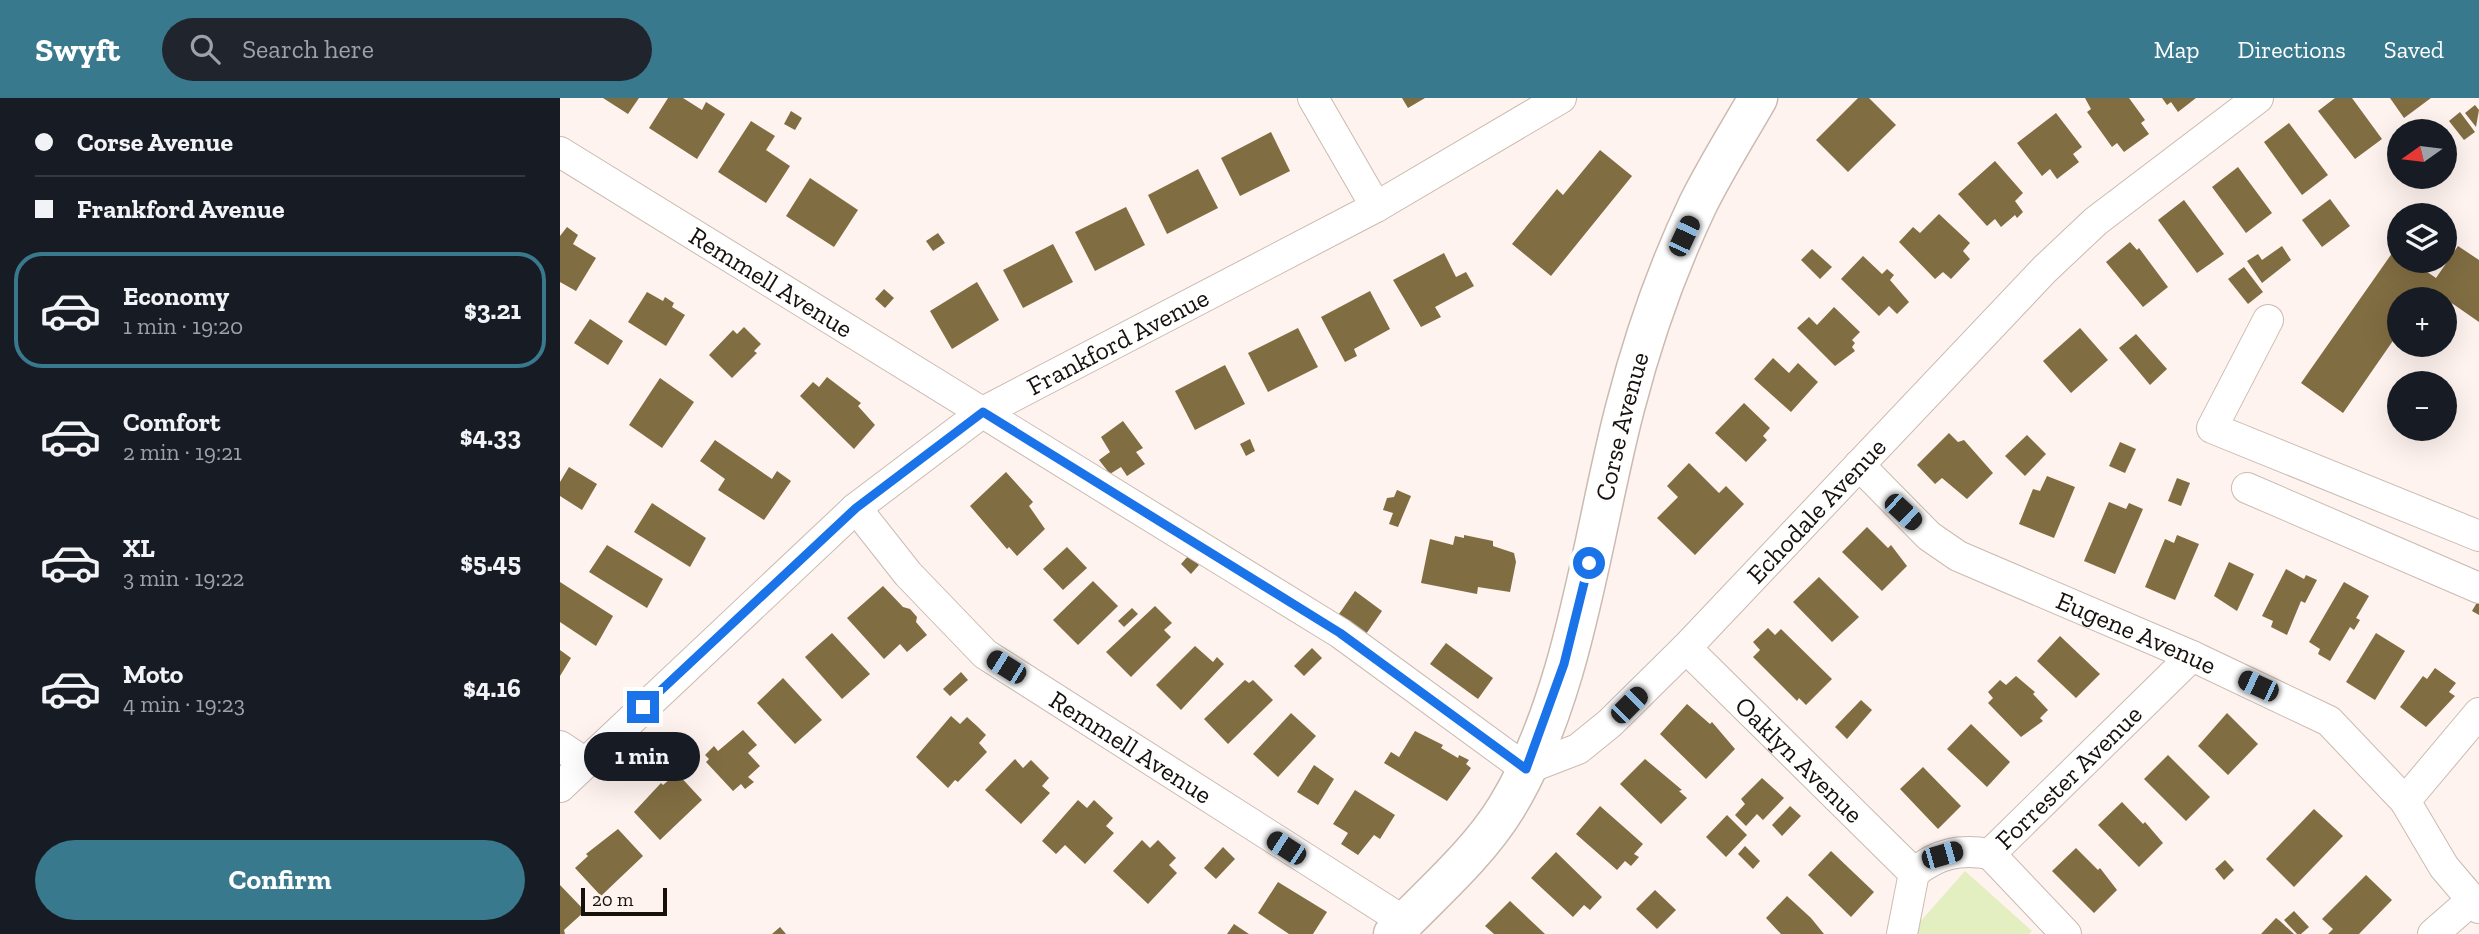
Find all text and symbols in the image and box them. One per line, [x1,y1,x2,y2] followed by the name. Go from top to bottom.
[162,18,652,81] search box
[35,30,120,69] text: Swyft
[186,30,224,68] icon: search
[242,33,374,65] text: Search here
[2154,35,2200,64] text: Map
[2238,35,2346,64] text: Directions
[2384,35,2444,64] text: Saved
[2387,119,2457,189] north arrow
[2387,119,2457,441] map controls
[77,126,233,158] text: Corse Avenue
[77,193,285,225] text: Frankford Avenue
[2387,203,2457,273] button: layers
[1666,213,1703,259] car
[683,220,859,345] street label: Remmell Avenue
[39,279,102,342] icon: car
[123,280,229,312] text: Economy
[1021,281,1214,402] street label: Frankford Avenue
[2387,287,2457,357] button: +
[464,294,521,326] text: $3.21
[123,312,243,340] text: 1 min · 19:20
[1588,348,1656,504] street label: Corse Avenue
[2387,371,2457,441] button: −
[39,405,102,468] icon: car
[123,406,220,438] text: Comfort
[460,420,521,452] text: $4.33
[1740,431,1893,590] street label: Echodale Avenue
[123,438,242,466] text: 2 min · 19:21
[1881,490,1926,534] car
[39,531,102,594] icon: car
[123,532,155,564] text: XL
[460,546,521,578] text: $5.45
[1573,547,1605,579] route start
[123,564,244,592] text: 3 min · 19:22
[2052,584,2222,681] street label: Eugene Avenue
[983,647,1030,687] car
[39,657,102,720] icon: car
[123,658,183,690] text: Moto
[2235,668,2282,704] car
[463,672,521,704] text: $4.16
[1044,683,1218,811] street label: Remmell Avenue
[1607,683,1652,727] car
[123,690,245,718] text: 4 min · 19:23
[1728,690,1870,830] street label: Oaklyn Avenue
[627,691,659,723] route end
[1989,698,2149,856] street label: Forrester Avenue
[585,732,701,780] callout: 1 min
[615,742,669,770] text: 1 min
[1263,828,1310,868] car
[1919,839,1966,871] car
[35,840,525,920] button: Confirm
[581,885,667,917] scale bar
[592,888,633,911] text: 20 m

